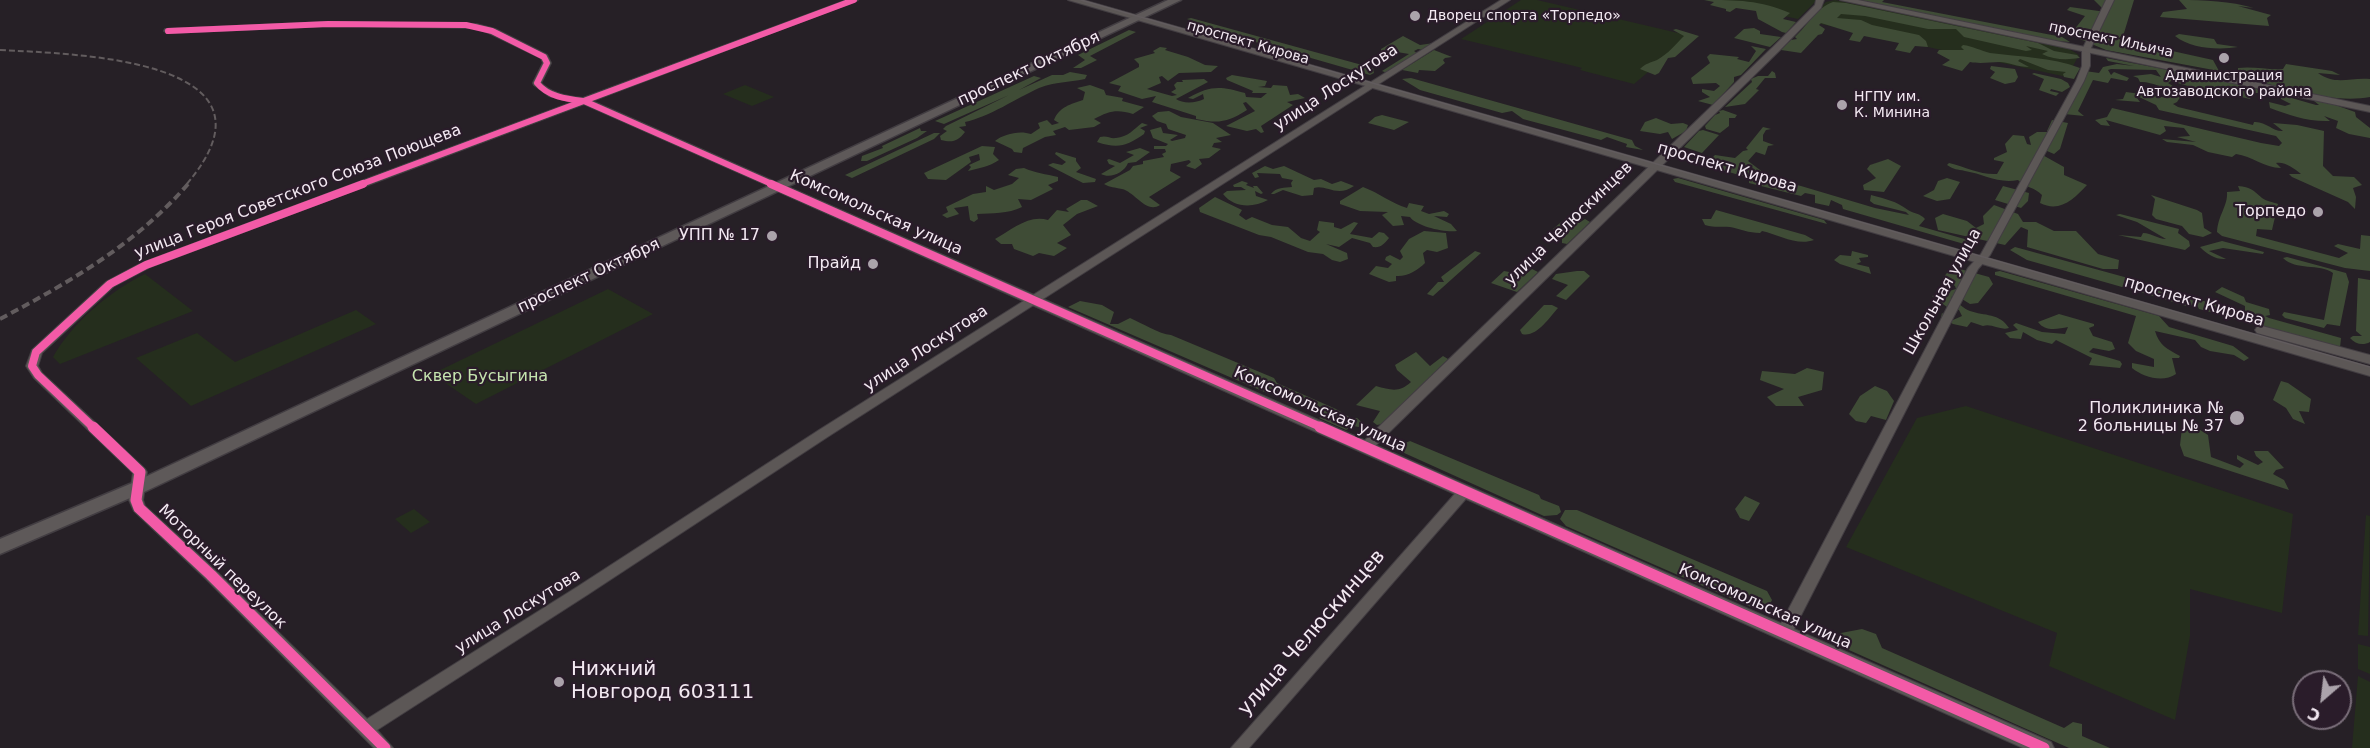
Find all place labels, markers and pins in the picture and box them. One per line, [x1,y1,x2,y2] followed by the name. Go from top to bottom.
[1427,8,1621,24] place label: Дворец спорта «Торпедо»
[1408,9,1422,23] marker: Дворец спорта «Торпедо»
[2217,51,2231,65] marker: Администрация Автозаводского района
[2136,68,2312,100] place label: Администрация Автозаводского района
[1854,89,1930,122] place label: НГПУ им. К. Минина
[1835,98,1849,112] marker: НГПУ им. К. Минина
[2235,202,2306,222] place label: Торпедо
[2311,205,2325,219] marker: Торпедо
[679,226,760,246] place label: УПП № 17
[765,229,779,243] marker: УПП № 17
[808,254,861,274] place label: Прайд
[866,257,880,271] marker: Прайд
[2078,399,2224,437] place label: Поликлиника № 2 больницы № 37
[2228,409,2246,427] marker: Поликлиника № 2 больницы № 37
[571,658,754,705] place label: Нижний Новгород 603111
[552,675,566,689] marker: Нижний Новгород 603111

